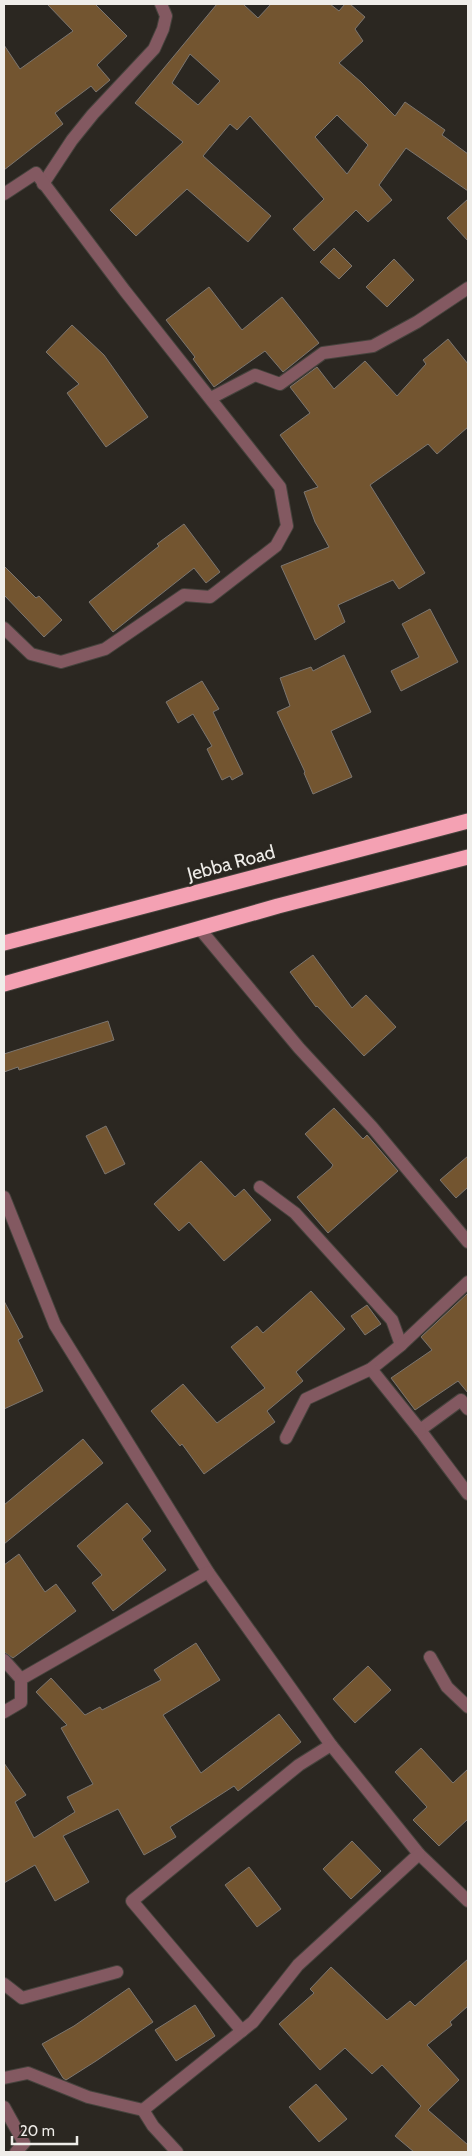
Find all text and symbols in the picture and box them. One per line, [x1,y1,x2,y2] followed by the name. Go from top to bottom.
[184,840,277,886] street label: Jebba Road
[12,2114,78,2146] scale bar
[20,2122,55,2140] text: 20 m

